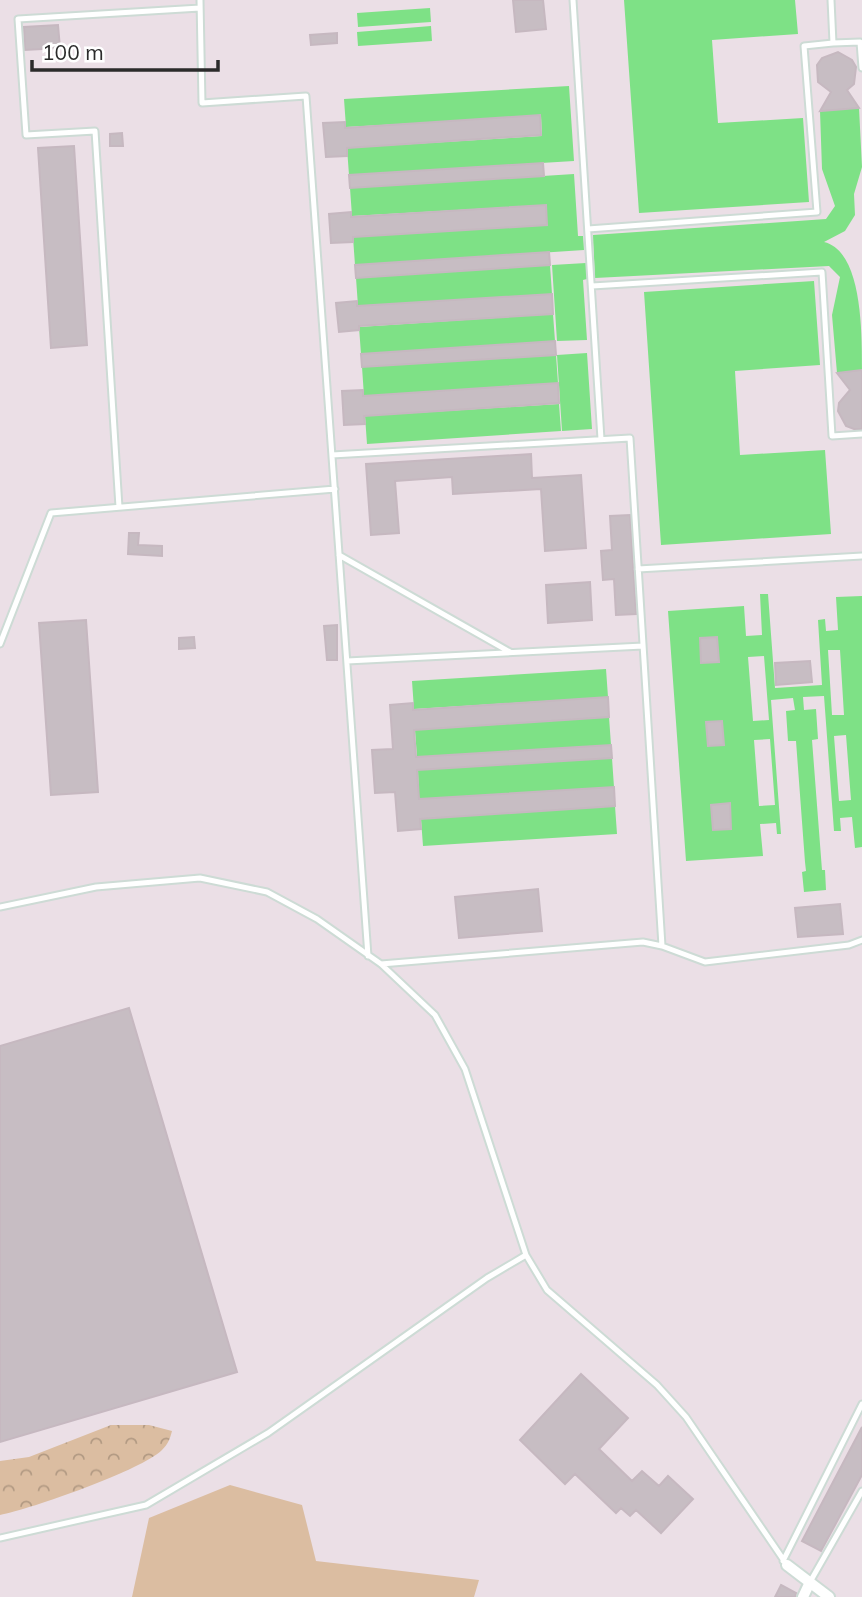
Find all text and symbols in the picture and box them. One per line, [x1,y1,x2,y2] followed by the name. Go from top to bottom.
[32,28,217,72] scale bar
[42,39,104,65] text: 100 m

